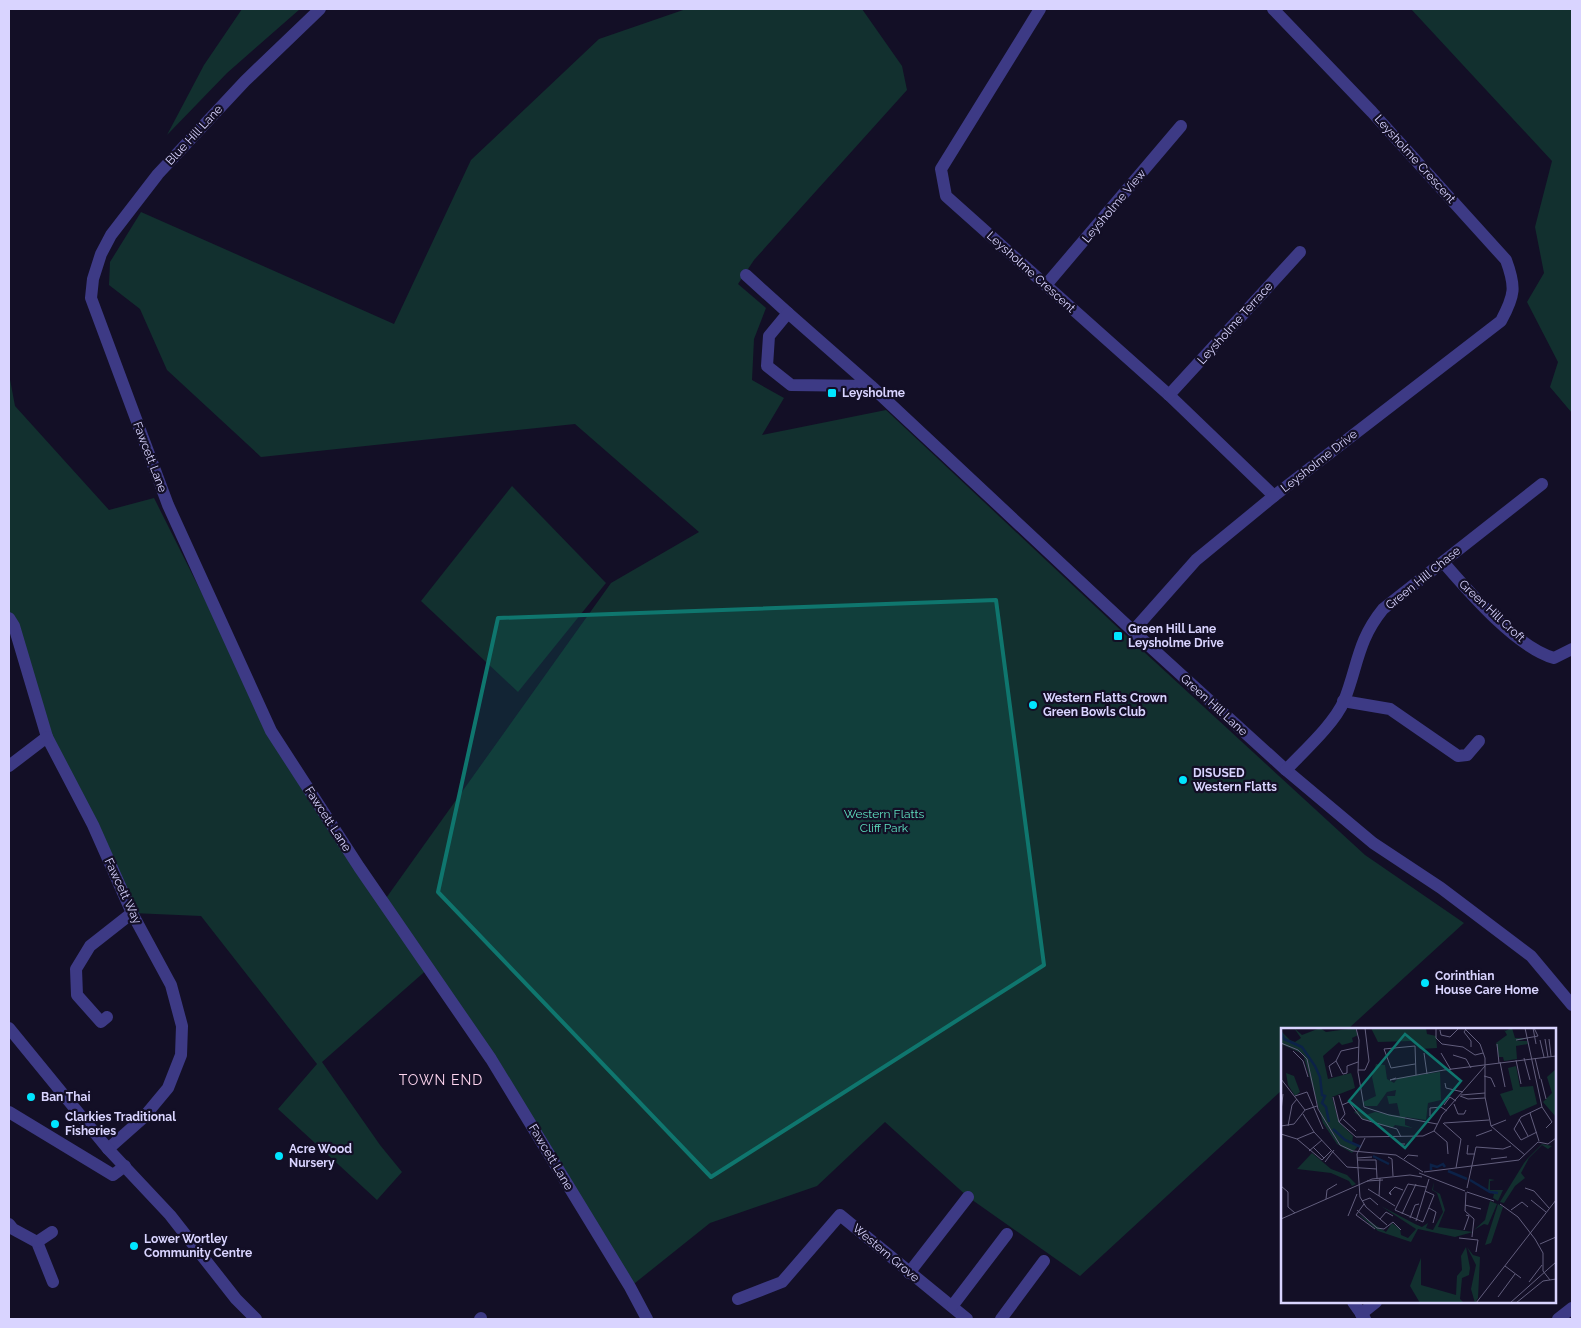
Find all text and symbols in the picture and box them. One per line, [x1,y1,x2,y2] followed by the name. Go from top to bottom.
[163,102,225,168] street label: Blue Hill Lane
[1372,112,1458,206] street label: Leysholme Crescent
[1079,166,1149,246] street label: Leysholme View
[984,229,1078,315] street label: Leysholme Crescent
[1194,279,1276,367] street label: Leysholme Terrace
[842,386,905,400] place label: Leysholme
[826,387,838,399] marker: Leysholme
[130,420,170,494] street label: Fawcett Lane
[1278,427,1360,495] street label: Leysholme Drive
[1383,544,1463,612] street label: Green Hill Chase
[1456,577,1528,645] street label: Green Hill Croft
[1128,622,1224,650] place label: Green Hill Lane Leysholme Drive
[1112,630,1124,642] marker: Green Hill Lane Leysholme Drive
[1178,671,1250,739] street label: Green Hill Lane
[1043,691,1167,719] place label: Western Flatts Crown Green Bowls Club
[1027,699,1039,711] marker: Western Flatts Crown Green Bowls Club
[1193,766,1277,794] place label: DISUSED Western Flatts
[1177,774,1189,786] marker: DISUSED Western Flatts
[302,784,354,854] street label: Fawcett Lane
[844,807,924,835] park label: Western Flatts Cliff Park
[102,856,145,927] street label: Fawcett Way
[1435,969,1539,997] place label: Corinthian House Care Home
[1419,977,1431,989] marker: Corinthian House Care Home
[1281,1028,1556,1303] inset map
[399,1072,483,1088] district label: TOWN END
[41,1090,90,1104] place label: Ban Thai
[25,1091,37,1103] marker: Ban Thai
[65,1110,176,1138] place label: Clarkies Traditional Fisheries
[49,1118,61,1130] marker: Clarkies Traditional Fisheries
[526,1122,576,1192] street label: Fawcett Lane
[289,1142,352,1170] place label: Acre Wood Nursery
[273,1150,285,1162] marker: Acre Wood Nursery
[850,1221,922,1285] street label: Western Grove
[144,1232,252,1260] place label: Lower Wortley Community Centre
[128,1240,140,1252] marker: Lower Wortley Community Centre

